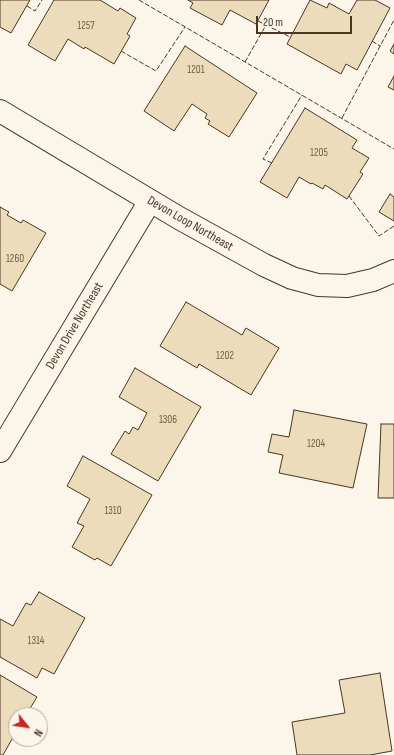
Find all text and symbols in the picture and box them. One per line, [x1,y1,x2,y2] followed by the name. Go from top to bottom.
[258,8,354,34] scale bar
[263,15,283,30] text: 20 m
[77,19,95,33] house number: 1257
[187,63,205,77] house number: 1201
[310,146,328,160] house number: 1205
[144,193,236,255] street label: Devon Loop Northeast
[6,252,24,266] house number: 1260
[43,280,107,372] street label: Devon Drive Northeast
[216,349,234,363] house number: 1202
[159,413,177,427] house number: 1306
[307,437,325,451] house number: 1204
[104,504,122,518] house number: 1310
[28,634,44,648] house number: 1314
[8,707,48,747] north arrow
[31,727,45,739] text: N

